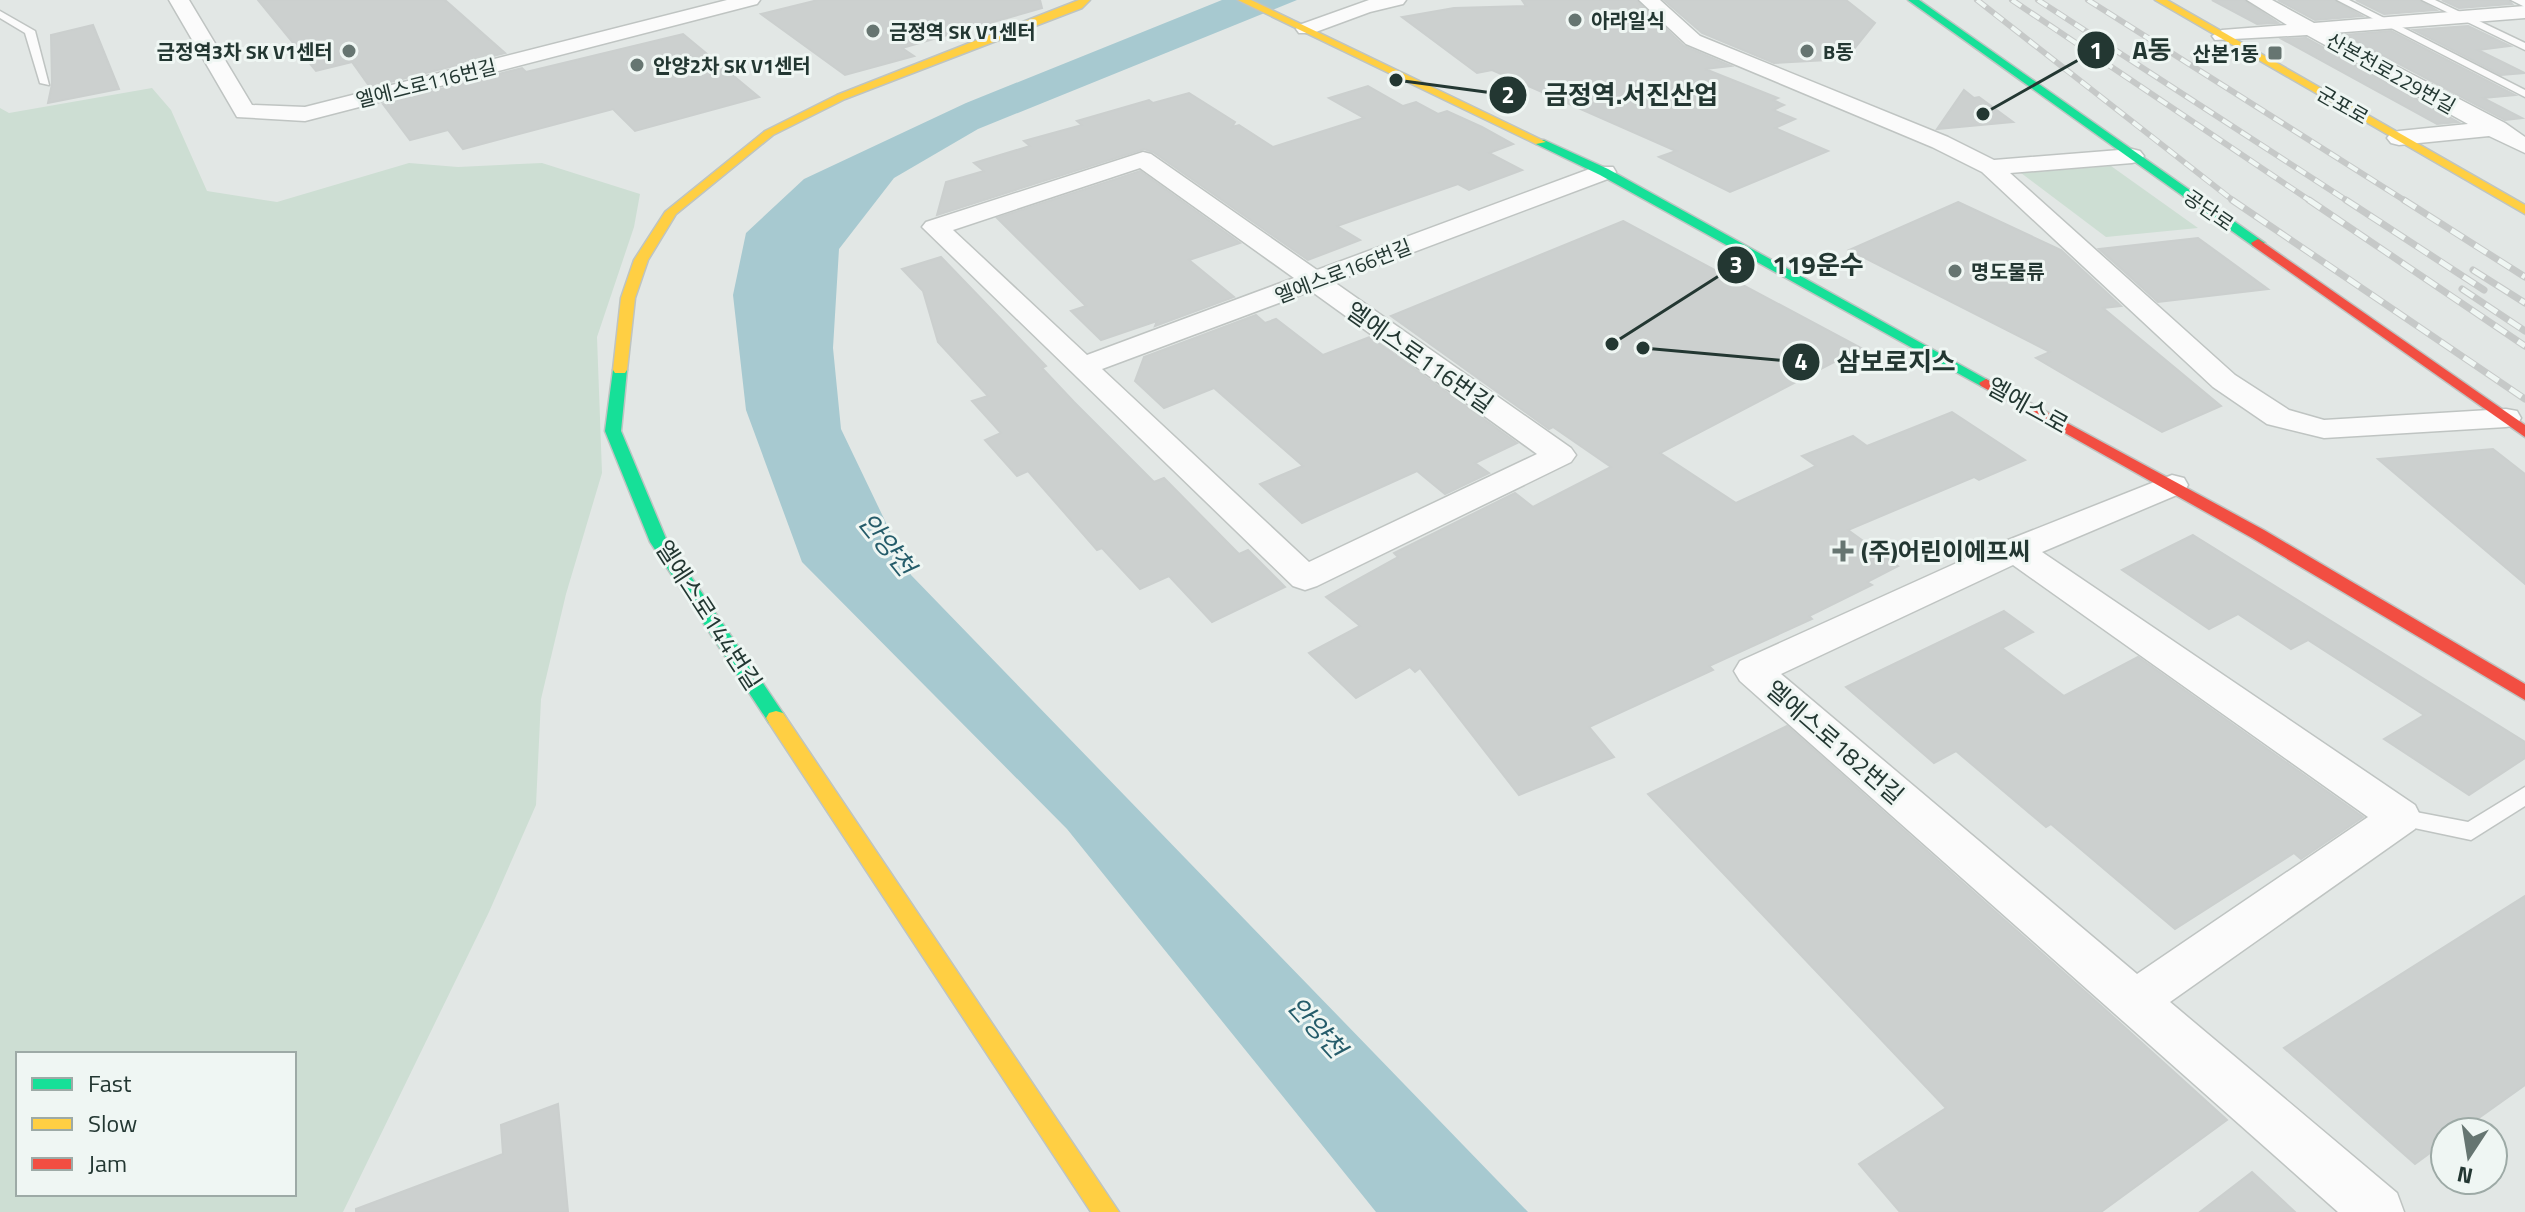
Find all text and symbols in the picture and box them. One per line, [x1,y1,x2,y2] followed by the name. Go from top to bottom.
[1591,5,1665,36] place label: 아라일식
[1566,11,1584,29] marker: 아라일식
[889,16,1036,47] place label: 금정역 SK V1센터
[864,22,882,40] marker: 금정역 SK V1센터
[2076,25,2188,75] callout: A동
[2321,25,2461,121] street label: 산본천로229번길
[2132,30,2172,69] text: A동
[2089,32,2103,68] text: 1
[157,36,333,67] place label: 금정역3차 SK V1센터
[1823,36,1854,67] place label: B동
[2193,38,2259,69] place label: 산본1동
[340,42,358,60] marker: 금정역3차 SK V1센터
[1798,42,1816,60] marker: B동
[2266,44,2284,62] marker: 산본1동
[653,50,811,81] place label: 안양2차 SK V1센터
[352,51,500,115] street label: 엘에스로116번길
[628,56,646,74] marker: 안양2차 SK V1센터
[1488,70,1734,120] callout: 금정역.서진산업
[1544,75,1718,114] text: 금정역.서진산업
[1501,76,1515,112] text: 2
[2311,78,2375,132] street label: 군포로
[2177,181,2241,239] street label: 공단로
[1270,231,1416,311] street label: 엘에스로166번길
[1716,240,1880,290] callout: 119운수
[1772,245,1864,284] text: 119운수
[1729,246,1743,282] text: 3
[1971,256,2045,287] place label: 명도물류
[1946,262,1964,280] marker: 명도물류
[1339,293,1501,421] street label: 엘에스로116번길
[1781,337,1972,387] callout: 삼보로지스
[1836,342,1956,381] text: 삼보로지스
[1794,343,1808,379] text: 4
[1981,368,2075,442] street label: 엘에스로
[849,504,927,587] water label: 안양천
[647,533,771,697] street label: 엘에스로144번길
[1861,533,2030,569] place label: (주)어린이에프씨
[1832,540,1854,562] marker: (주)어린이에프씨
[1758,672,1912,812] street label: 엘에스로182번길
[1278,987,1358,1069] water label: 안양천
[16,1052,296,1196] legend
[88,1065,132,1101] text: Fast
[88,1105,137,1141] text: Slow
[2429,1116,2509,1196] north arrow
[88,1145,127,1181] text: Jam
[2454,1157,2476,1194] text: N

